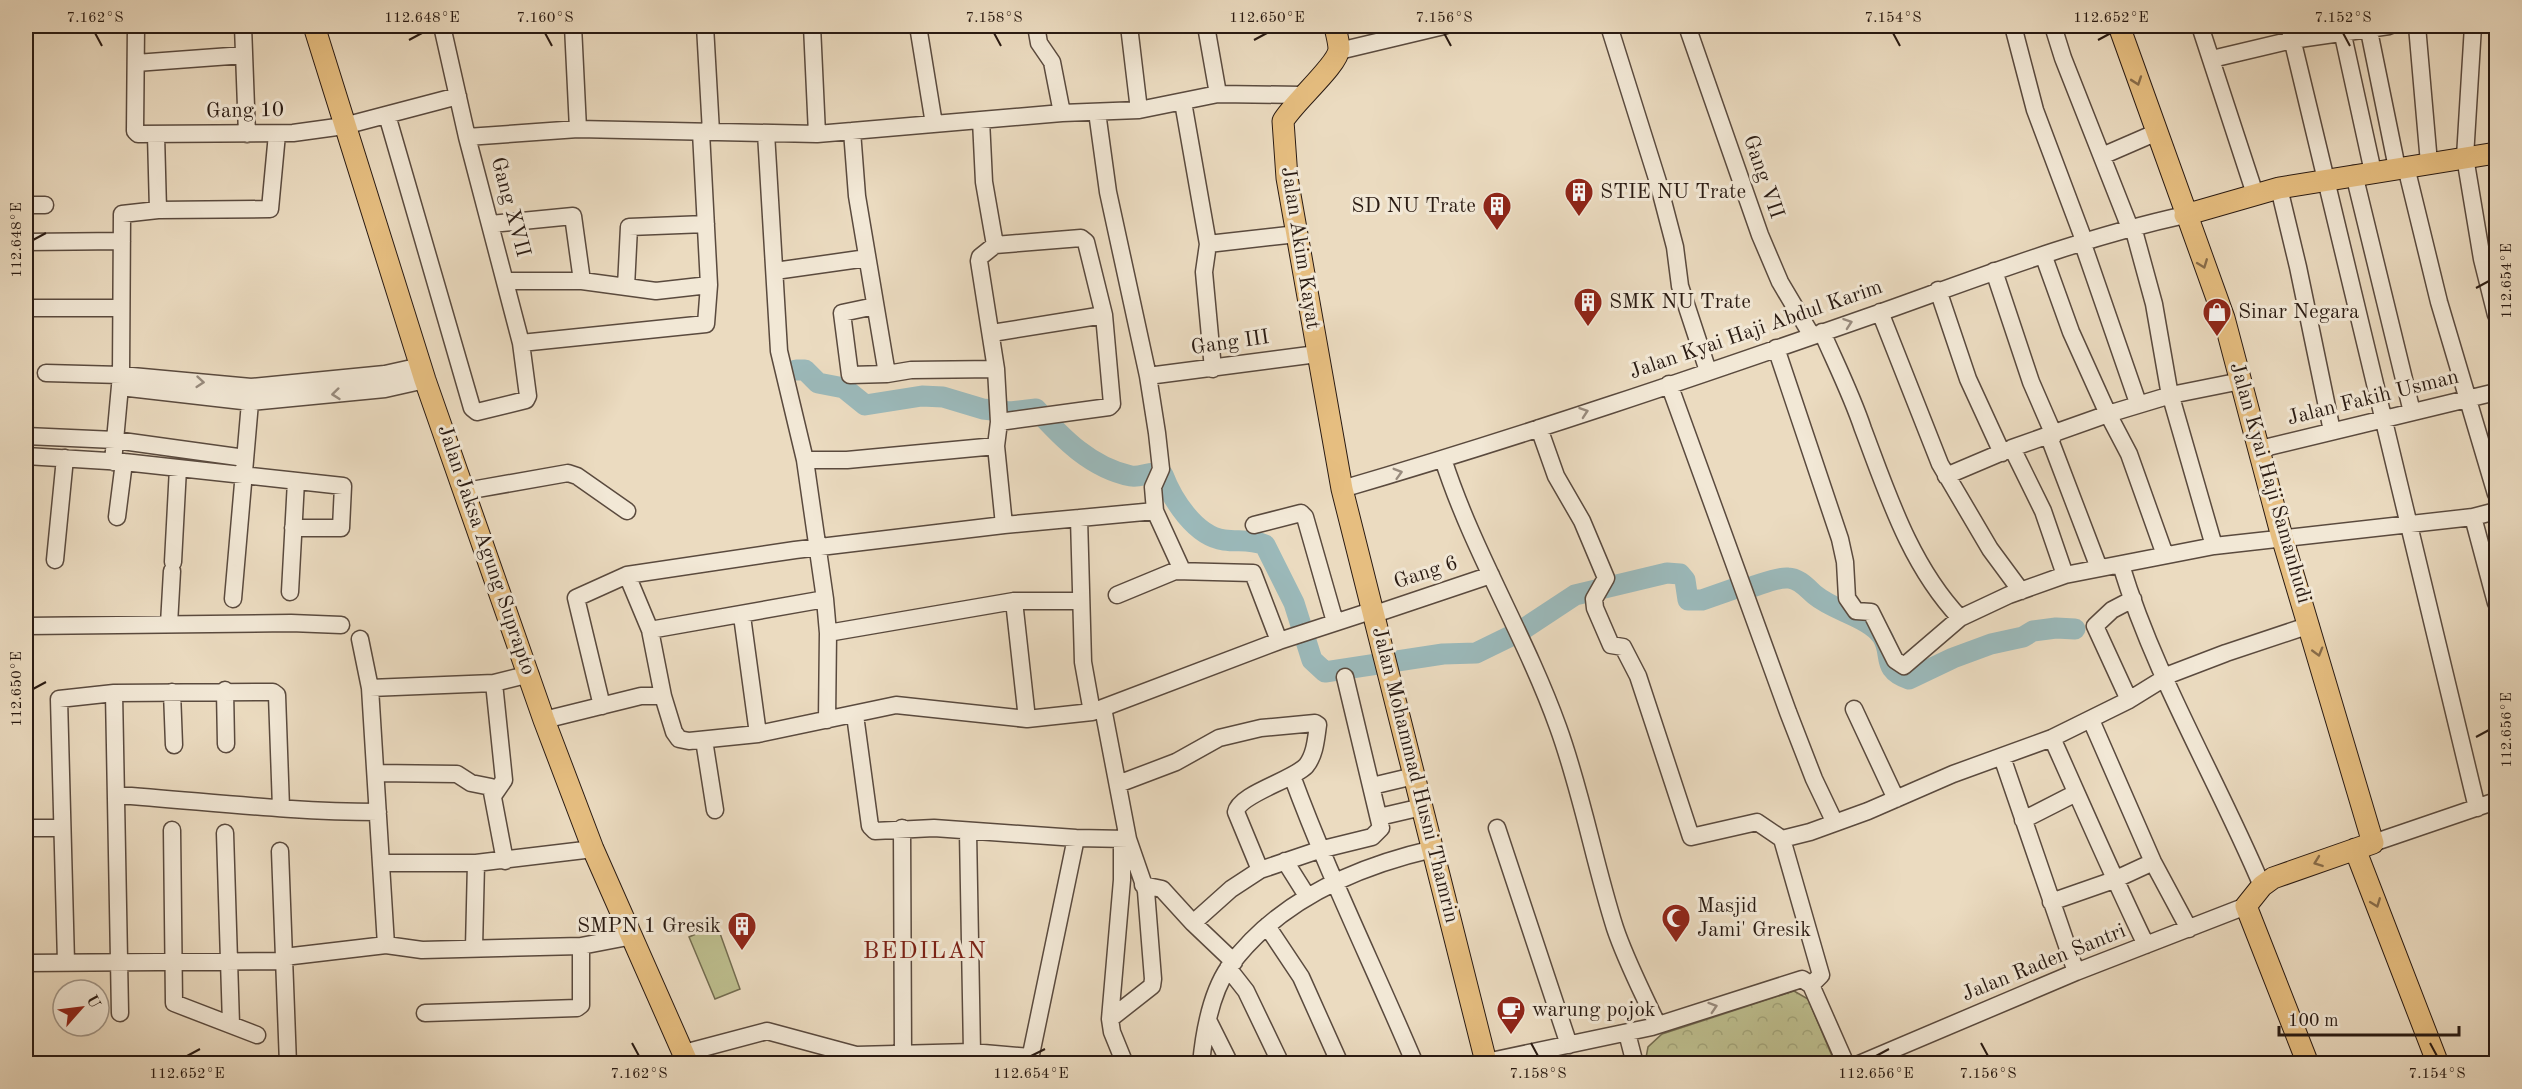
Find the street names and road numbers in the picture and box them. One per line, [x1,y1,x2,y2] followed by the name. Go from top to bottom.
[206,100,284,122] street label: Gang 10
[1739,133,1787,221] street label: Gang VII
[487,155,533,259] street label: Gang XVII
[1277,165,1323,331] street label: Jalan Akim Kayat
[1627,277,1885,383] street label: Jalan Kyai Haji Abdul Karim
[1189,327,1271,359] street label: Gang III
[2226,360,2314,606] street label: Jalan Kyai Haji Samanhudi
[2285,367,2461,429] street label: Jalan Fakih Usman
[433,422,539,678] street label: Jalan Jaksa Agung Suprapto
[1391,553,1461,593] street label: Gang 6
[1368,625,1462,925] street label: Jalan Mohammad Husni Thamrin
[1959,921,2129,1005] street label: Jalan Raden Santri

